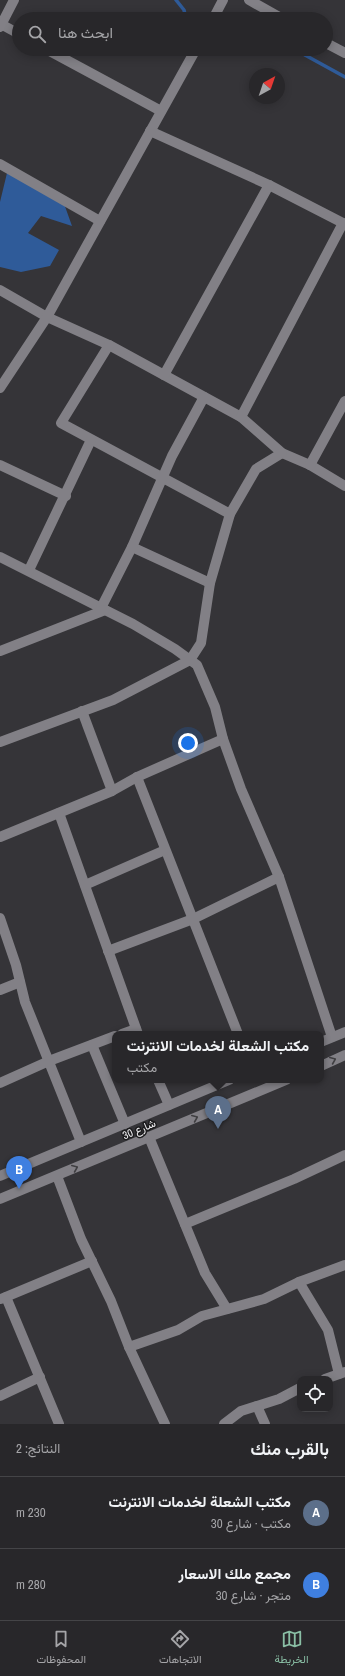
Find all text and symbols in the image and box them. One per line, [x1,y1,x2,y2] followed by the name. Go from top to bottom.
[12,12,333,56] search box
[58,22,113,43] text: ابحث هنا
[26,23,48,45] icon: search
[249,68,285,104] north arrow
[178,733,198,753] your location
[112,1031,324,1083] popup
[127,1035,309,1056] text: مكتب الشعلة لخدمات الانترنت
[329,1057,336,1065] one-way arrow
[127,1059,157,1076] text: مكتب
[205,1096,231,1129] pin: A
[191,1115,198,1123] one-way arrow
[120,1116,158,1143] street label: شارع 30
[6,1156,32,1189] pin: B
[71,1165,78,1173] one-way arrow
[297,1376,333,1412] map controls
[297,1376,333,1412] button: locate
[250,1437,329,1460] text: بالقرب منك
[16,1440,60,1457] text: النتائج: 2
[109,1491,291,1512] text: مكتب الشعلة لخدمات الانترنت
[16,1504,46,1521] text: 230 m
[312,1504,320,1521] text: A
[211,1515,291,1532] text: مكتب · شارع 30
[178,1563,291,1584] text: مجمع ملك الاسعار
[16,1576,46,1593] text: 280 m
[312,1576,320,1593] text: B
[216,1587,291,1604] text: متجر · شارع 30
[36,1628,86,1669] tab: المحفوظات
[159,1628,202,1669] tab: الاتجاهات
[275,1628,309,1669] tab: الخريطة

